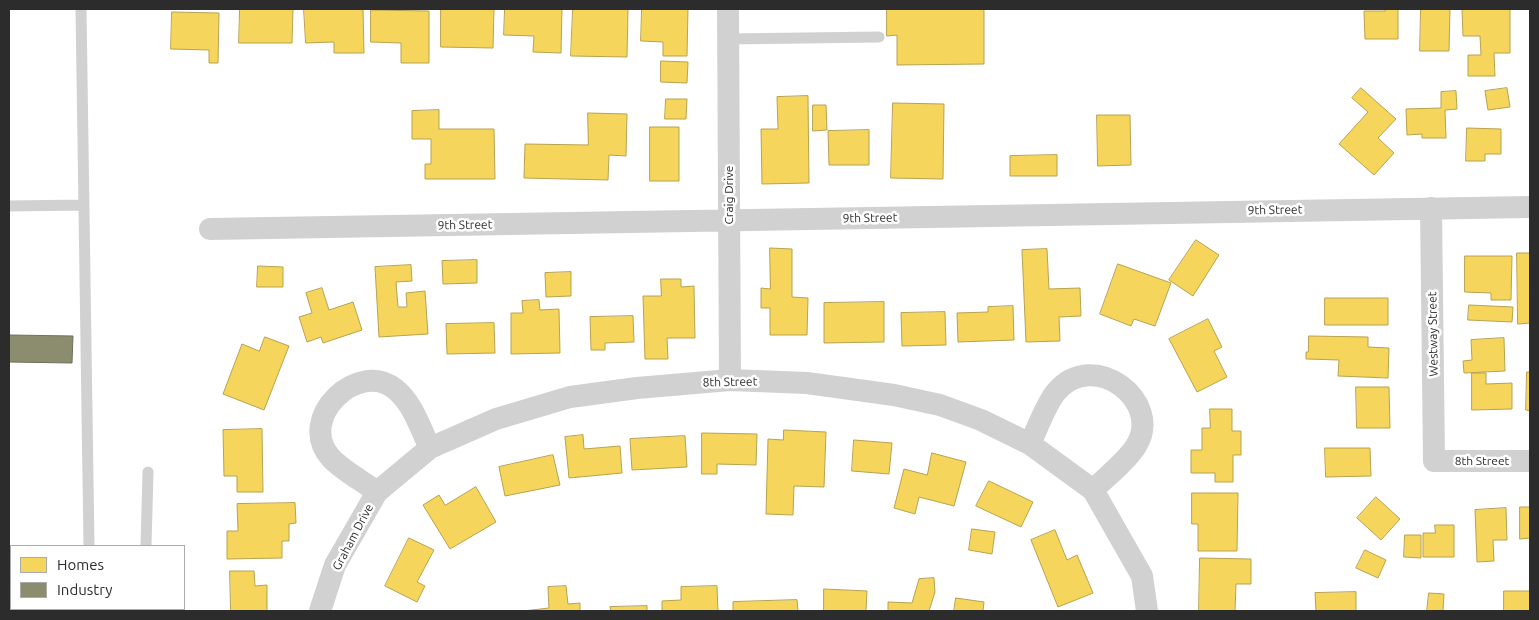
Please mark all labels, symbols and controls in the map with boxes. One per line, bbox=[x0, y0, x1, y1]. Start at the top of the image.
street label: Craig Drive bbox=[722, 166, 736, 224]
street label: 9th Street bbox=[1248, 202, 1302, 218]
street label: 9th Street bbox=[843, 210, 897, 226]
street label: 9th Street bbox=[438, 217, 492, 233]
street label: Westway Street bbox=[1425, 291, 1441, 377]
street label: 8th Street bbox=[703, 374, 757, 390]
street label: 8th Street bbox=[1455, 454, 1509, 468]
street label: Graham Drive bbox=[329, 501, 377, 573]
legend bbox=[10, 545, 185, 610]
text: Homes bbox=[57, 556, 104, 573]
text: Industry bbox=[57, 581, 112, 598]

